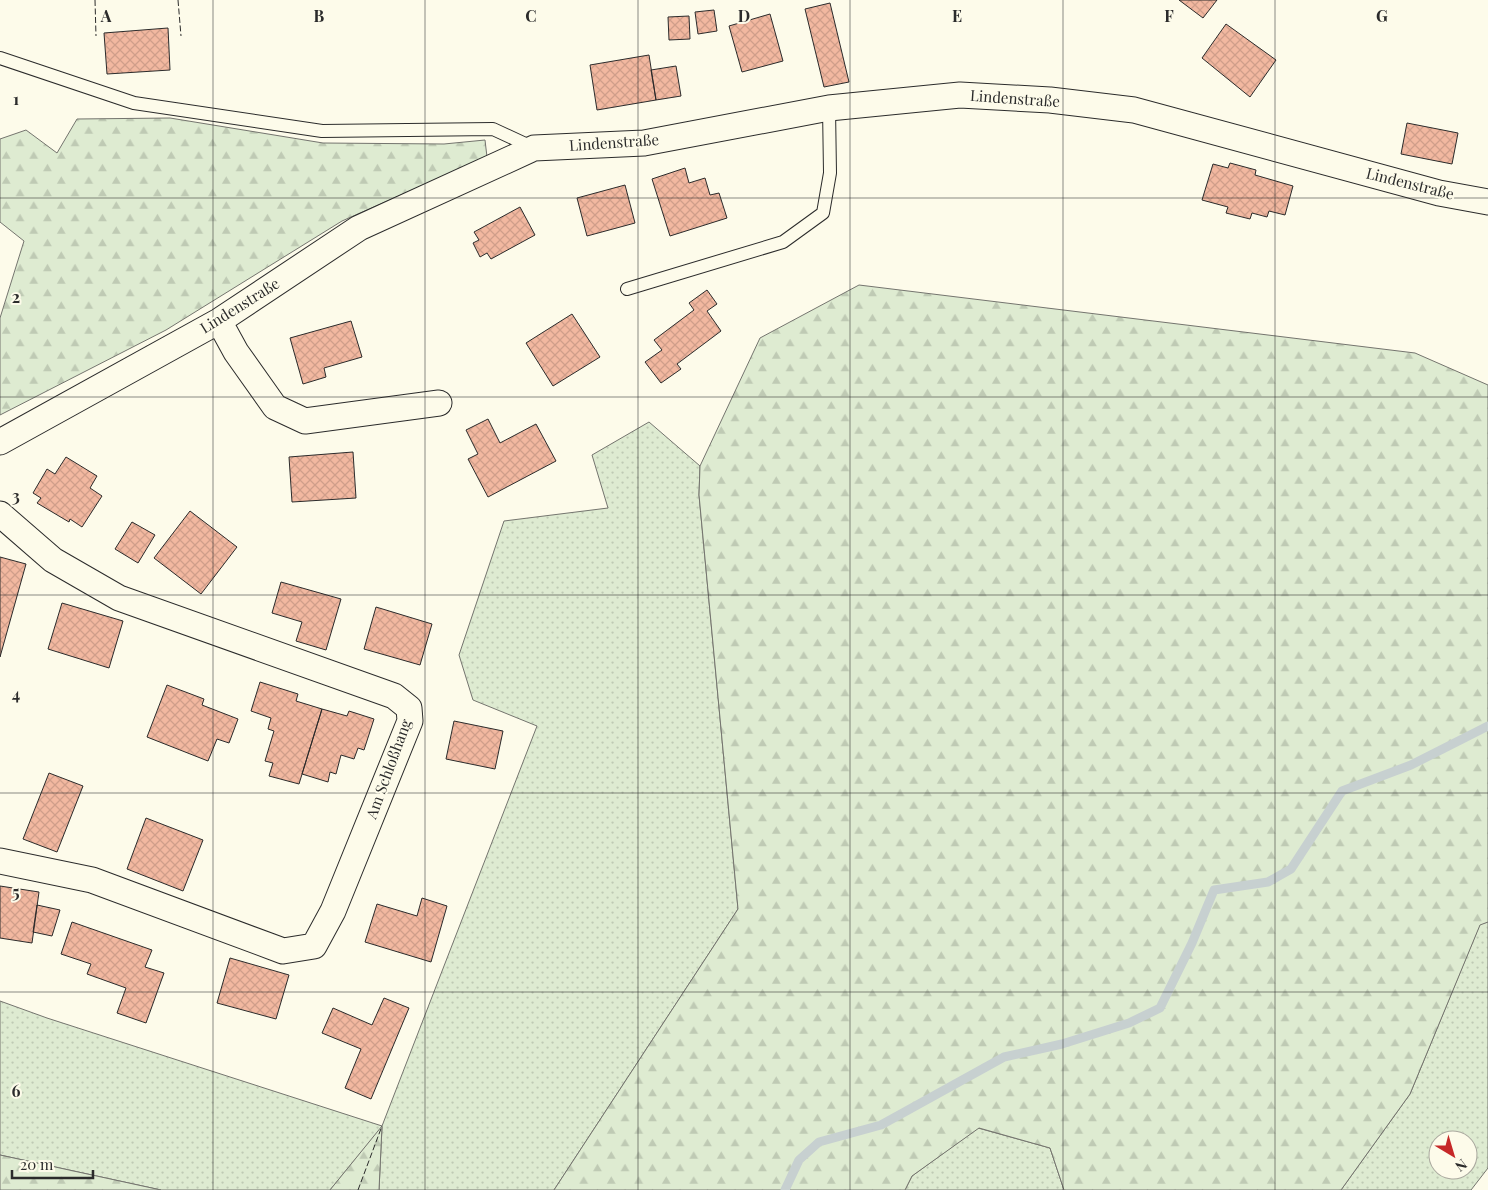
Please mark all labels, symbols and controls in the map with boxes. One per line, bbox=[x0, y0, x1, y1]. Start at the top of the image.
text: A bbox=[100, 5, 112, 26]
text: B bbox=[314, 5, 325, 26]
text: C bbox=[525, 5, 537, 26]
text: D bbox=[738, 5, 750, 26]
text: E bbox=[952, 5, 962, 26]
text: F bbox=[1164, 5, 1174, 26]
text: G bbox=[1376, 5, 1388, 26]
street label: Lindenstraße bbox=[970, 85, 1061, 111]
text: 1 bbox=[13, 88, 19, 109]
street label: Lindenstraße bbox=[568, 129, 659, 155]
street label: Lindenstraße bbox=[1364, 162, 1456, 204]
street label: Lindenstraße bbox=[196, 273, 283, 337]
text: 2 bbox=[12, 286, 20, 307]
text: 3 bbox=[12, 485, 20, 506]
text: 4 bbox=[12, 683, 20, 704]
street label: Am Schloßhang bbox=[360, 716, 415, 822]
text: 5 bbox=[12, 881, 20, 902]
text: 6 bbox=[12, 1080, 21, 1101]
north arrow bbox=[1428, 1130, 1478, 1180]
scale bar bbox=[12, 1148, 94, 1180]
text: 20 m bbox=[20, 1154, 54, 1174]
text: N bbox=[1451, 1155, 1471, 1176]

